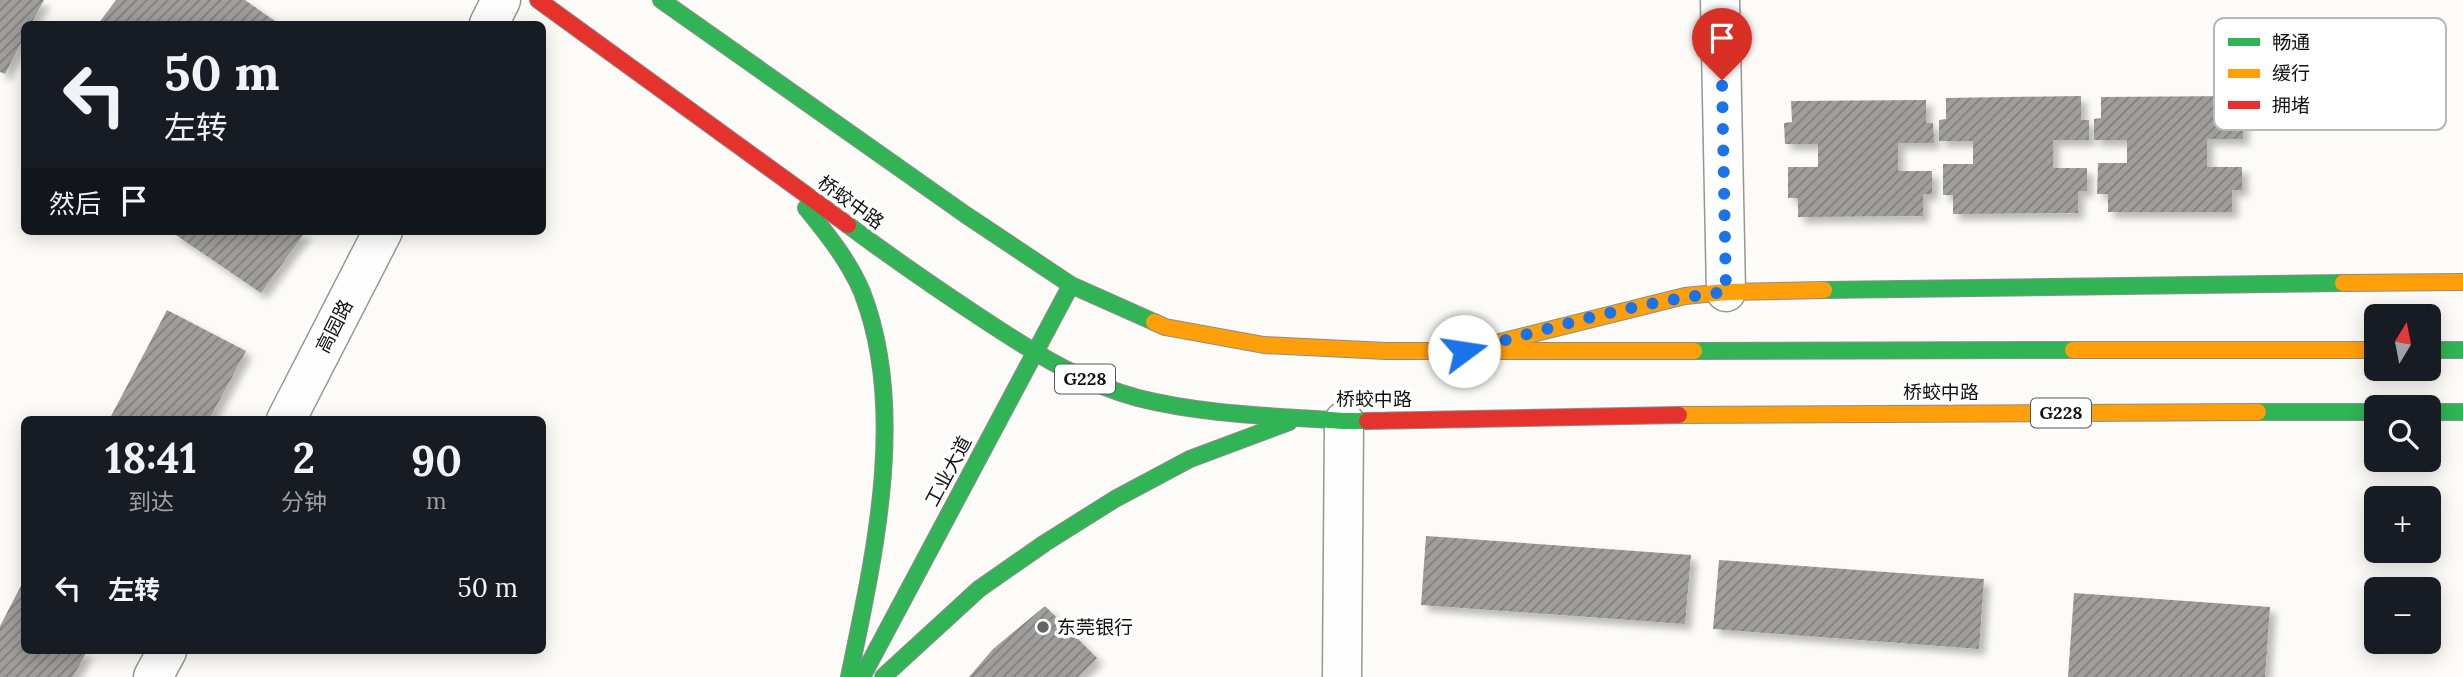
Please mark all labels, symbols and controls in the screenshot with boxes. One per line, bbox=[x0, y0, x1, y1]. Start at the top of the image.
pin bbox=[1692, 8, 1752, 80]
legend bbox=[2214, 18, 2446, 130]
icon: arrive bbox=[1703, 19, 1741, 57]
text: 畅通 bbox=[2272, 30, 2310, 54]
text: 50 m bbox=[164, 41, 280, 103]
icon: left bbox=[49, 49, 140, 140]
text: 缓行 bbox=[2272, 61, 2310, 85]
text: 拥堵 bbox=[2272, 93, 2310, 117]
text: 左转 bbox=[164, 107, 228, 148]
street label: 桥蛟中路 bbox=[813, 170, 889, 234]
icon: arrive bbox=[115, 182, 153, 220]
text: 然后 bbox=[49, 187, 101, 220]
street label: 高园路 bbox=[310, 295, 358, 357]
north arrow bbox=[2364, 304, 2441, 382]
map controls bbox=[2364, 304, 2441, 654]
position arrow bbox=[1427, 314, 1501, 388]
road number: G228 bbox=[1055, 365, 1115, 394]
street label: 桥蛟中路 bbox=[1903, 380, 1979, 404]
street label: 桥蛟中路 bbox=[1336, 387, 1412, 411]
button: search bbox=[2364, 395, 2441, 472]
road number: G228 bbox=[2031, 398, 2091, 428]
text: 18:41 bbox=[105, 431, 197, 485]
text: 2 bbox=[293, 431, 315, 485]
street label: 工业大道 bbox=[920, 432, 976, 510]
text: 90 bbox=[411, 434, 462, 488]
text: m bbox=[426, 486, 447, 515]
button: + bbox=[2364, 486, 2441, 563]
text: 到达 bbox=[128, 487, 174, 516]
text: 分钟 bbox=[281, 487, 327, 516]
icon: left bbox=[49, 569, 87, 607]
text: 50 m bbox=[458, 571, 518, 604]
text: 左转 bbox=[108, 573, 160, 606]
button: − bbox=[2364, 577, 2441, 654]
place label: 东莞银行 bbox=[1057, 615, 1133, 639]
marker: 东莞银行 bbox=[1035, 619, 1051, 635]

